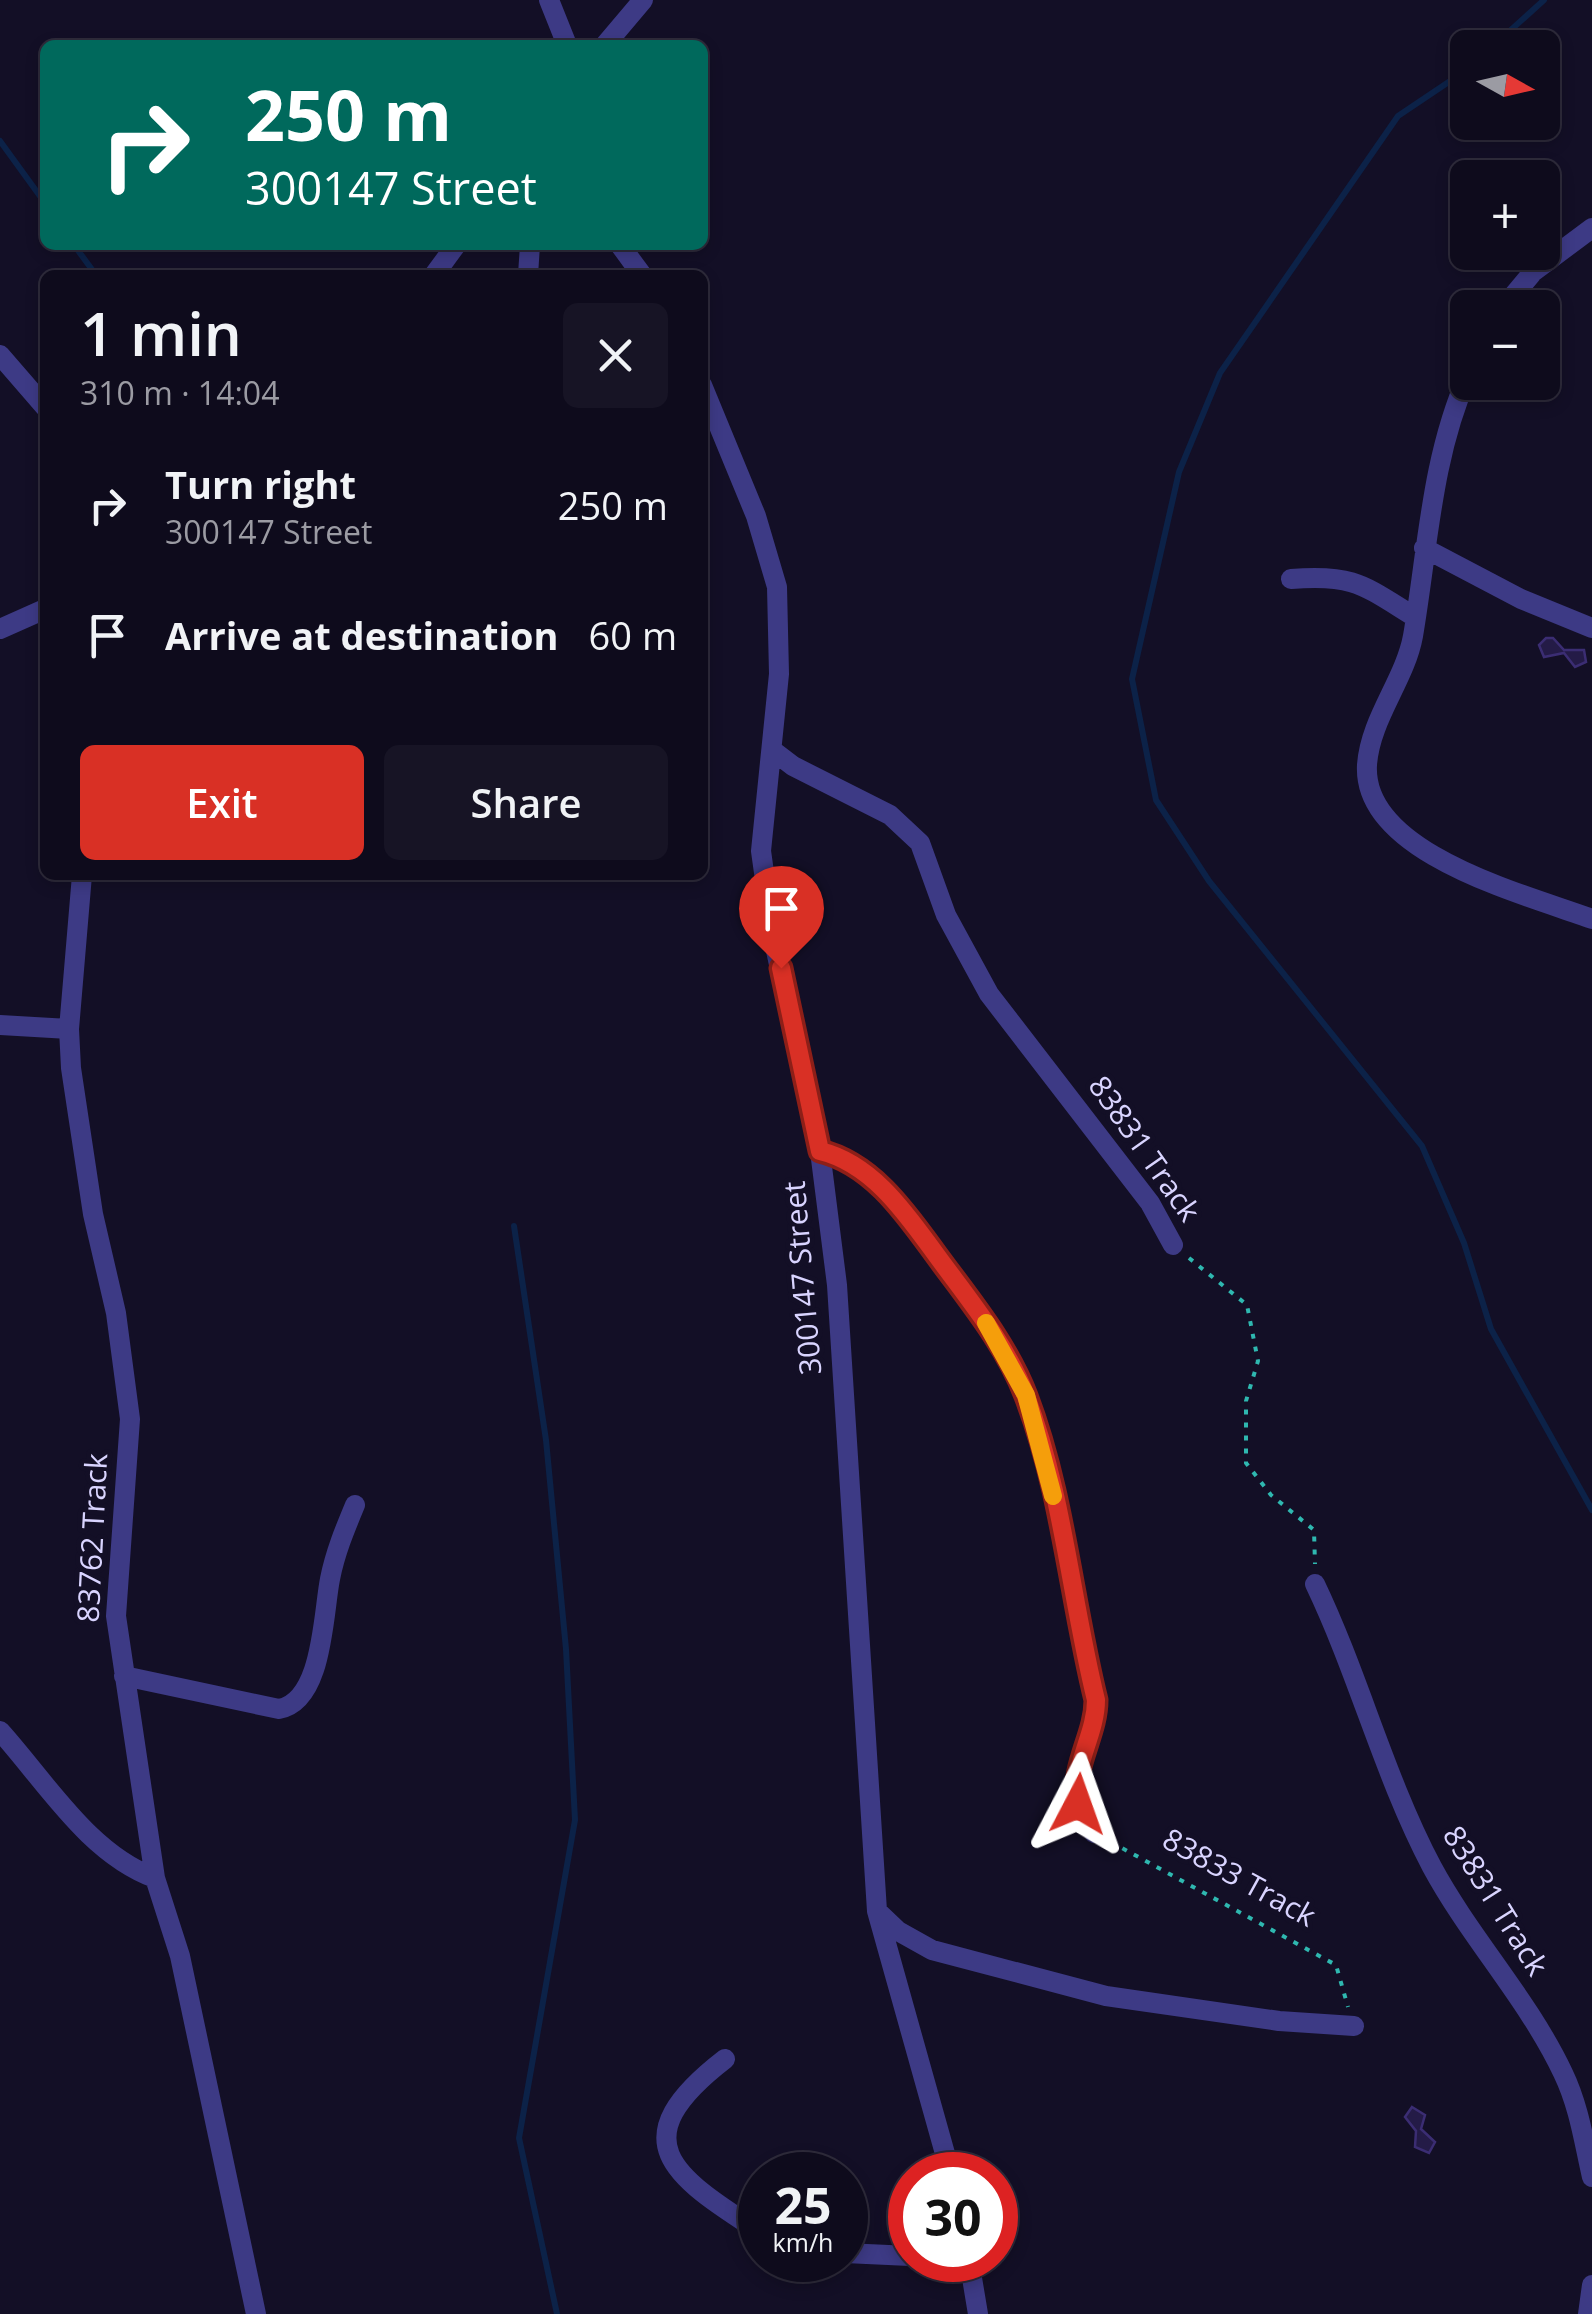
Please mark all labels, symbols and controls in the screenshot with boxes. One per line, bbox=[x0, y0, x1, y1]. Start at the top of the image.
north arrow bbox=[1450, 30, 1560, 140]
map controls bbox=[1450, 30, 1560, 400]
text: 250 m bbox=[245, 66, 452, 162]
icon: right bbox=[80, 80, 210, 210]
text: 300147 Street bbox=[245, 157, 537, 218]
button: + bbox=[1450, 160, 1560, 270]
button: − bbox=[1450, 290, 1560, 400]
text: 1 min bbox=[80, 292, 242, 374]
button: close bbox=[563, 303, 668, 408]
text: 310 m · 14:04 bbox=[80, 371, 279, 414]
text: Turn right bbox=[165, 458, 356, 510]
icon: right bbox=[80, 478, 135, 533]
text: 250 m bbox=[558, 479, 668, 531]
text: 300147 Street bbox=[165, 510, 372, 553]
icon: arrive bbox=[80, 608, 135, 663]
text: Arrive at destination bbox=[165, 609, 559, 661]
text: 60 m bbox=[589, 609, 677, 661]
button: Exit bbox=[80, 745, 364, 860]
button: Share bbox=[384, 745, 668, 860]
pin bbox=[739, 866, 824, 969]
icon: arrive bbox=[754, 881, 809, 936]
street label: 83831 Track bbox=[1080, 1067, 1211, 1229]
street label: 300147 Street bbox=[773, 1179, 830, 1377]
street label: 83762 Track bbox=[67, 1452, 116, 1623]
position arrow bbox=[1026, 1752, 1130, 1856]
street label: 83833 Track bbox=[1156, 1818, 1324, 1936]
street label: 83831 Track bbox=[1434, 1818, 1559, 1983]
speed limit sign: 30 bbox=[888, 2152, 1018, 2282]
text: 25 bbox=[774, 2171, 832, 2239]
text: km/h bbox=[773, 2225, 833, 2259]

